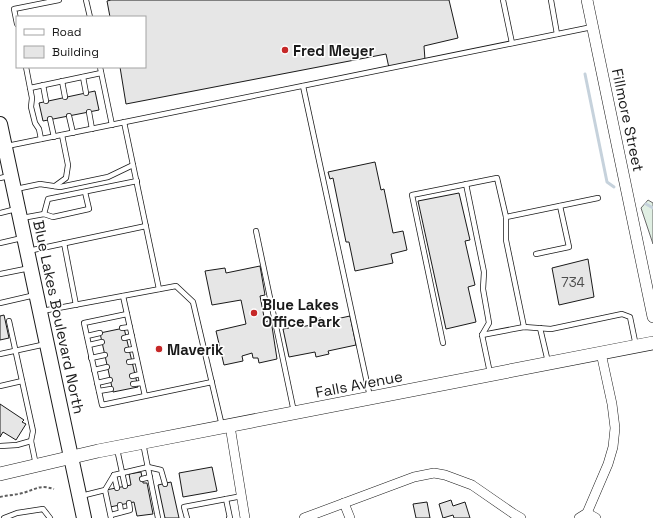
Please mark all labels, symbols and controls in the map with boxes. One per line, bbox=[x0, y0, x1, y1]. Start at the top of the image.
legend bbox=[16, 16, 146, 68]
text: Road bbox=[52, 24, 81, 40]
place label: Fred Meyer bbox=[293, 41, 374, 60]
text: Building bbox=[52, 44, 99, 60]
marker: Fred Meyer bbox=[280, 45, 290, 55]
street label: Fillmore Street bbox=[608, 67, 648, 174]
street label: Blue Lakes Boulevard North bbox=[29, 218, 89, 416]
house number: 734 bbox=[561, 274, 585, 291]
place label: Blue Lakes Office Park bbox=[262, 295, 341, 331]
marker: Blue Lakes Office Park bbox=[249, 308, 259, 318]
place label: Maverik bbox=[167, 340, 224, 359]
marker: Maverik bbox=[154, 344, 164, 354]
street label: Falls Avenue bbox=[314, 366, 404, 402]

